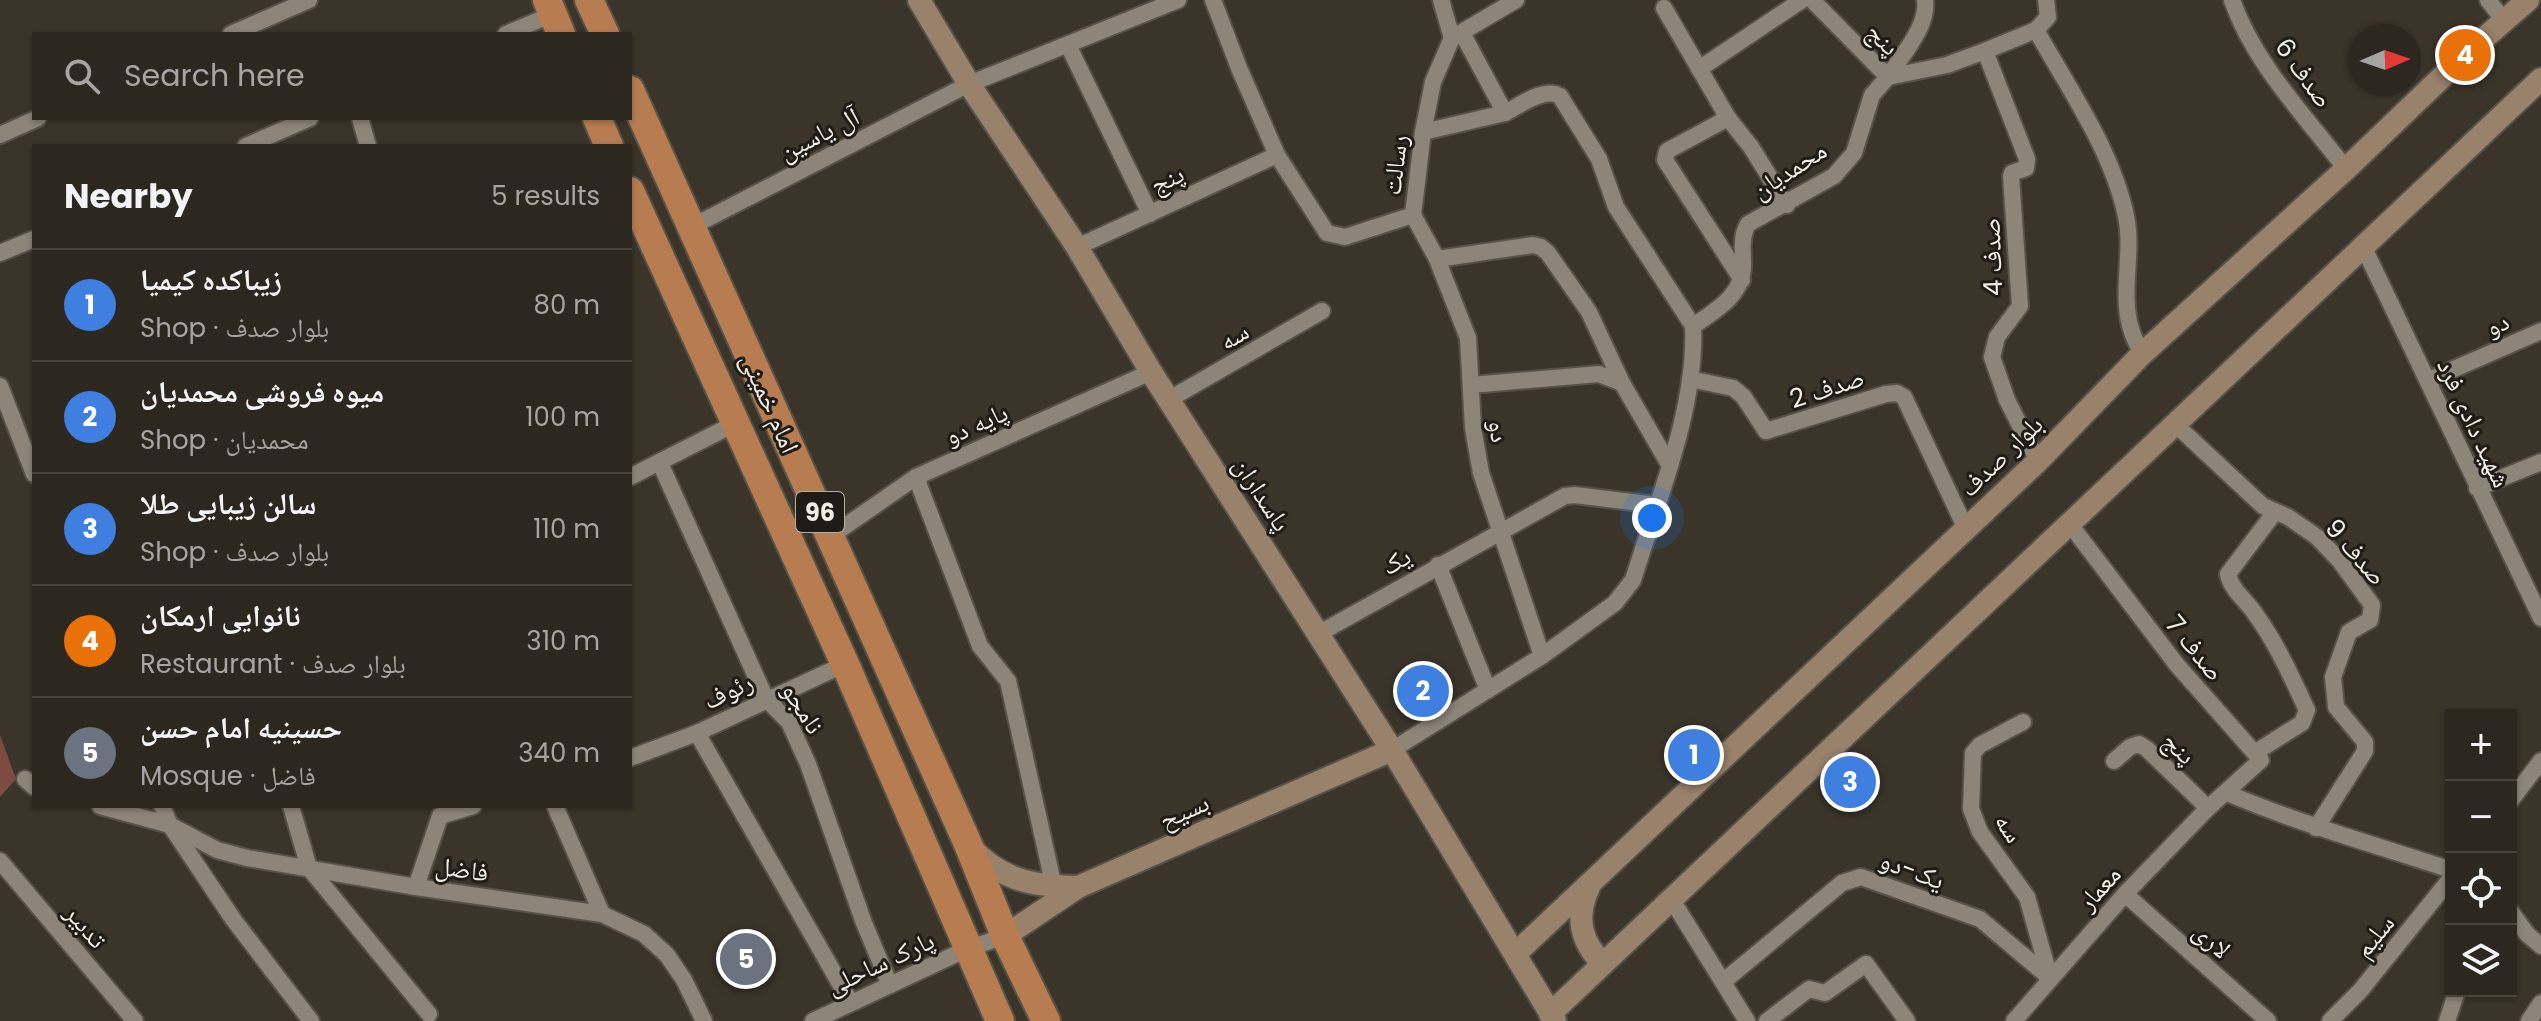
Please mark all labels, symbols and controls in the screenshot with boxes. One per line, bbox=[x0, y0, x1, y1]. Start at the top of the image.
street label: پنج bbox=[1858, 14, 1908, 64]
north arrow bbox=[2349, 24, 2421, 96]
pin: 4 bbox=[2439, 25, 2491, 85]
street label: صدف 6 bbox=[2266, 31, 2342, 115]
search box bbox=[32, 32, 632, 120]
icon: search bbox=[60, 54, 104, 98]
text: Search here bbox=[124, 54, 305, 97]
street label: آل یاسین bbox=[773, 98, 867, 170]
street label: محمدیان bbox=[1744, 132, 1834, 208]
street label: رسالت bbox=[1373, 133, 1417, 197]
street label: پنج bbox=[1144, 156, 1190, 202]
text: Nearby bbox=[64, 172, 193, 220]
text: 5 results bbox=[491, 178, 600, 214]
street label: صدف 4 bbox=[1973, 217, 2011, 297]
text: زیباکده کیمیا bbox=[140, 258, 282, 301]
text: 1 bbox=[85, 287, 95, 323]
text: 80 m bbox=[534, 287, 600, 323]
street label: دو bbox=[2479, 303, 2515, 345]
text: Shop · بلوار صدف bbox=[140, 310, 329, 346]
street label: سه bbox=[1212, 313, 1256, 359]
street label: امام خمینی bbox=[732, 347, 808, 459]
street label: شهید دادی فرد bbox=[2428, 353, 2520, 493]
street label: صدف 2 bbox=[1785, 359, 1869, 417]
text: میوه فروشی محمدیان bbox=[140, 370, 384, 413]
street label: پایه دو bbox=[939, 394, 1013, 454]
text: 2 bbox=[83, 399, 97, 435]
text: 100 m bbox=[525, 399, 600, 435]
street label: بلوار صدف bbox=[1951, 407, 2051, 505]
street label: دو bbox=[1480, 417, 1518, 445]
text: Shop · محمدیان bbox=[140, 422, 308, 458]
street label: پاسداران bbox=[1224, 450, 1300, 538]
text: سالن زیبایی طلا bbox=[140, 482, 317, 525]
road number: 96 bbox=[796, 492, 844, 532]
your location bbox=[1632, 498, 1672, 538]
text: 3 bbox=[82, 511, 98, 547]
text: 110 m bbox=[533, 511, 600, 547]
street label: صدف 9 bbox=[2317, 511, 2395, 593]
text: Shop · بلوار صدف bbox=[140, 534, 329, 570]
street label: یک bbox=[1374, 538, 1418, 584]
text: نانوایی ارمکان bbox=[140, 594, 300, 637]
street label: صدف 7 bbox=[2157, 607, 2233, 689]
text: 4 bbox=[81, 623, 99, 659]
text: 310 m bbox=[526, 623, 600, 659]
text: Restaurant · بلوار صدف bbox=[140, 646, 406, 682]
pin: 2 bbox=[1397, 661, 1449, 721]
street label: رئوف bbox=[697, 664, 759, 718]
street label: نامجو bbox=[773, 675, 833, 741]
text: حسینیه امام حسن bbox=[140, 706, 342, 749]
map controls bbox=[2445, 709, 2517, 997]
button: + bbox=[2445, 709, 2517, 781]
street label: پنج bbox=[2154, 723, 2204, 773]
pin: 1 bbox=[1668, 725, 1720, 785]
text: 5 bbox=[82, 735, 98, 771]
text: 340 m bbox=[518, 735, 600, 771]
pin: 3 bbox=[1824, 752, 1876, 812]
text: Mosque · فاضل bbox=[140, 758, 316, 794]
button: − bbox=[2445, 781, 2517, 853]
street label: بسیح bbox=[1153, 784, 1215, 838]
street label: سه bbox=[1986, 806, 2032, 850]
street label: یک-دو bbox=[1875, 842, 1949, 898]
street label: فاضل bbox=[433, 847, 491, 891]
button: locate bbox=[2445, 853, 2517, 925]
street label: معمار bbox=[2068, 857, 2129, 919]
street label: تدبیر bbox=[56, 895, 116, 956]
street label: سلیم bbox=[2345, 907, 2403, 965]
street label: لاری bbox=[2185, 913, 2239, 967]
street label: پارک ساحلی bbox=[820, 922, 940, 1004]
button: layers bbox=[2445, 925, 2517, 997]
pin: 5 bbox=[720, 929, 772, 989]

